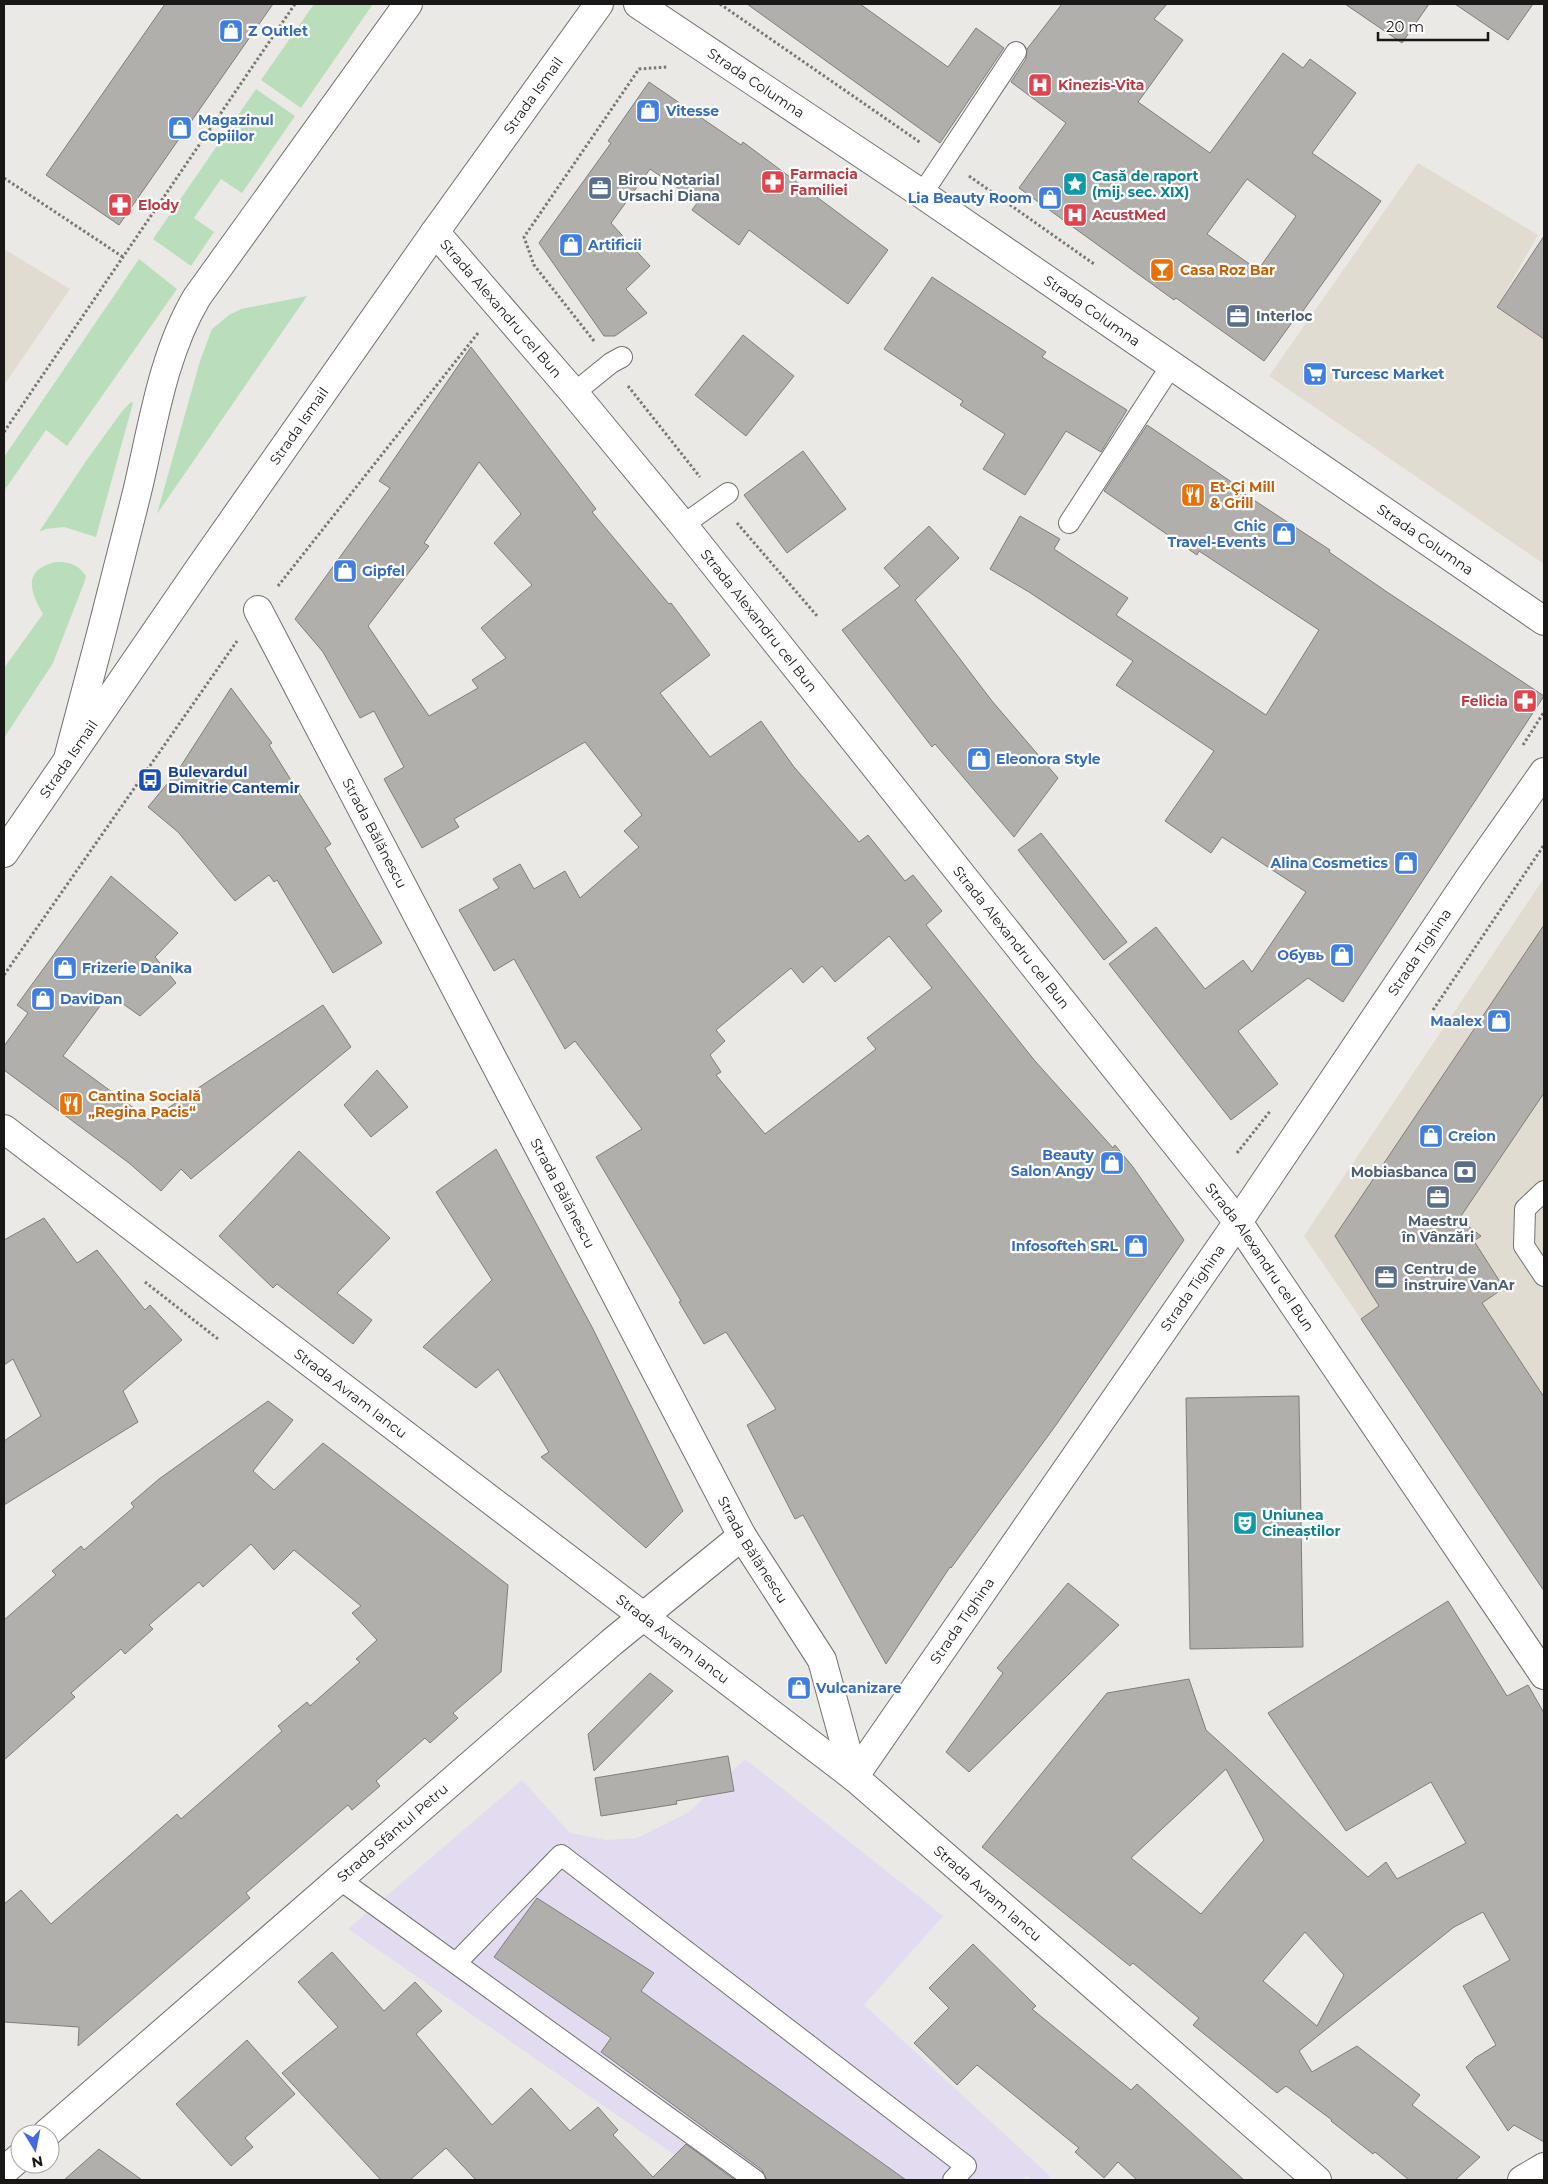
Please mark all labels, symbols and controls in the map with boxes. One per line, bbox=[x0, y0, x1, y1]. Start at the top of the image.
scale bar bbox=[1378, 10, 1488, 42]
text: 20 m bbox=[1386, 17, 1424, 36]
shop icon: Z Outlet bbox=[218, 18, 244, 44]
place label: Z Outlet bbox=[248, 22, 308, 40]
street label: Strada Columna bbox=[704, 44, 808, 122]
street label: Strada Ismail bbox=[499, 53, 567, 138]
hospital icon: Kinezis-Vita bbox=[1027, 72, 1053, 98]
place label: Kinezis-Vita bbox=[1058, 76, 1144, 94]
shop icon: Vitesse bbox=[635, 98, 661, 124]
place label: Vitesse bbox=[665, 102, 719, 120]
place label: Magazinul Copiilor bbox=[198, 111, 274, 145]
shop icon: Magazinul Copiilor bbox=[167, 115, 193, 141]
place label: Farmacia Familiei bbox=[790, 165, 858, 199]
place label: Casă de raport (mij. sec. XIX) bbox=[1092, 167, 1199, 201]
pharmacy icon: Farmacia Familiei bbox=[760, 169, 786, 195]
place label: Birou Notarial Ursachi Diana bbox=[618, 171, 720, 205]
place icon: Casă de raport (mij. sec. XIX) bbox=[1062, 171, 1088, 197]
office icon: Birou Notarial Ursachi Diana bbox=[587, 175, 613, 201]
shop icon: Lia Beauty Room bbox=[1037, 185, 1063, 211]
place label: Lia Beauty Room bbox=[908, 189, 1032, 207]
pharmacy icon: Elody bbox=[107, 192, 133, 218]
place label: Elody bbox=[138, 196, 179, 214]
hospital icon: AcustMed bbox=[1062, 202, 1088, 228]
place label: AcustMed bbox=[1091, 206, 1166, 224]
shop icon: Artificii bbox=[558, 232, 584, 258]
street label: Strada Alexandru cel Bun bbox=[436, 235, 566, 382]
place label: Artificii bbox=[587, 236, 642, 254]
bar icon: Casa Roz Bar bbox=[1149, 257, 1175, 283]
place label: Casa Roz Bar bbox=[1180, 261, 1275, 279]
street label: Strada Columna bbox=[1040, 271, 1144, 350]
office icon: Interloc bbox=[1225, 303, 1251, 329]
place label: Interloc bbox=[1256, 307, 1313, 325]
supermarket icon: Turcesc Market bbox=[1302, 361, 1328, 387]
place label: Turcesc Market bbox=[1332, 365, 1444, 383]
street label: Strada Ismail bbox=[266, 384, 332, 468]
place label: Et-Çi Mill & Grill bbox=[1210, 478, 1275, 512]
restaurant icon: Et-Çi Mill & Grill bbox=[1180, 482, 1206, 508]
street label: Strada Columna bbox=[1373, 500, 1477, 579]
place label: Chic Travel-Events bbox=[1167, 517, 1267, 551]
shop icon: Chic Travel-Events bbox=[1271, 521, 1297, 547]
street label: Strada Alexandru cel Bun bbox=[697, 545, 821, 696]
shop icon: Gipfel bbox=[332, 558, 358, 584]
place label: Gipfel bbox=[362, 562, 405, 580]
pharmacy icon: Felicia bbox=[1512, 688, 1538, 714]
place label: Felicia bbox=[1461, 692, 1508, 710]
street label: Strada Ismail bbox=[35, 716, 102, 802]
shop icon: Eleonora Style bbox=[966, 746, 992, 772]
place label: Eleonora Style bbox=[996, 750, 1101, 768]
place label: Bulevardul Dimitrie Cantemir bbox=[168, 763, 300, 797]
bus stop icon: Bulevardul Dimitrie Cantemir bbox=[137, 767, 163, 793]
street label: Strada Bălănescu bbox=[338, 775, 411, 892]
shop icon: Alina Cosmetics bbox=[1393, 850, 1419, 876]
place label: Alina Cosmetics bbox=[1270, 854, 1389, 872]
street label: Strada Alexandru cel Bun bbox=[949, 862, 1074, 1012]
street label: Strada Tighina bbox=[1384, 905, 1455, 999]
shop icon: Обувь bbox=[1329, 942, 1355, 968]
place label: Обувь bbox=[1277, 946, 1325, 964]
shop icon: Frizerie Danika bbox=[52, 955, 78, 981]
place label: Frizerie Danika bbox=[82, 959, 192, 977]
shop icon: DaviDan bbox=[30, 986, 56, 1012]
place label: DaviDan bbox=[60, 990, 123, 1008]
shop icon: Maalex bbox=[1486, 1008, 1512, 1034]
place label: Maalex bbox=[1430, 1012, 1483, 1030]
place label: Cantina Socială „Regina Pacis“ bbox=[88, 1087, 201, 1121]
restaurant icon: Cantina Socială „Regina Pacis“ bbox=[58, 1091, 84, 1117]
shop icon: Creion bbox=[1418, 1123, 1444, 1149]
place label: Creion bbox=[1448, 1127, 1496, 1145]
street label: Strada Bălănescu bbox=[527, 1135, 599, 1251]
place label: Beauty Salon Angy bbox=[1011, 1146, 1095, 1180]
shop icon: Beauty Salon Angy bbox=[1099, 1150, 1125, 1176]
bank icon: Mobiasbanca bbox=[1452, 1159, 1478, 1185]
place label: Mobiasbanca bbox=[1351, 1163, 1448, 1181]
street label: Strada Alexandru cel Bun bbox=[1201, 1179, 1318, 1335]
office icon: Maestru în Vânzări bbox=[1425, 1184, 1451, 1210]
place label: Maestru în Vânzări bbox=[1401, 1212, 1474, 1246]
shop icon: Infosofteh SRL bbox=[1123, 1233, 1149, 1259]
place label: Infosofteh SRL bbox=[1011, 1237, 1119, 1255]
street label: Strada Tighina bbox=[1156, 1241, 1229, 1335]
place label: Centru de instruire VanAr bbox=[1404, 1260, 1515, 1294]
office icon: Centru de instruire VanAr bbox=[1373, 1264, 1399, 1290]
street label: Strada Avram Iancu bbox=[291, 1345, 411, 1442]
street label: Strada Bălănescu bbox=[714, 1493, 792, 1607]
place label: Uniunea Cineaștilor bbox=[1262, 1506, 1341, 1541]
theatre icon: Uniunea Cineaștilor bbox=[1232, 1510, 1258, 1536]
street label: Strada Tighina bbox=[926, 1574, 998, 1668]
street label: Strada Avram Iancu bbox=[613, 1590, 733, 1688]
shop icon: Vulcanizare bbox=[786, 1675, 812, 1701]
place label: Vulcanizare bbox=[815, 1679, 902, 1697]
street label: Strada Sfântul Petru bbox=[333, 1780, 452, 1886]
street label: Strada Avram Iancu bbox=[930, 1841, 1045, 1945]
north arrow bbox=[10, 2124, 60, 2174]
text: N bbox=[30, 2152, 44, 2172]

